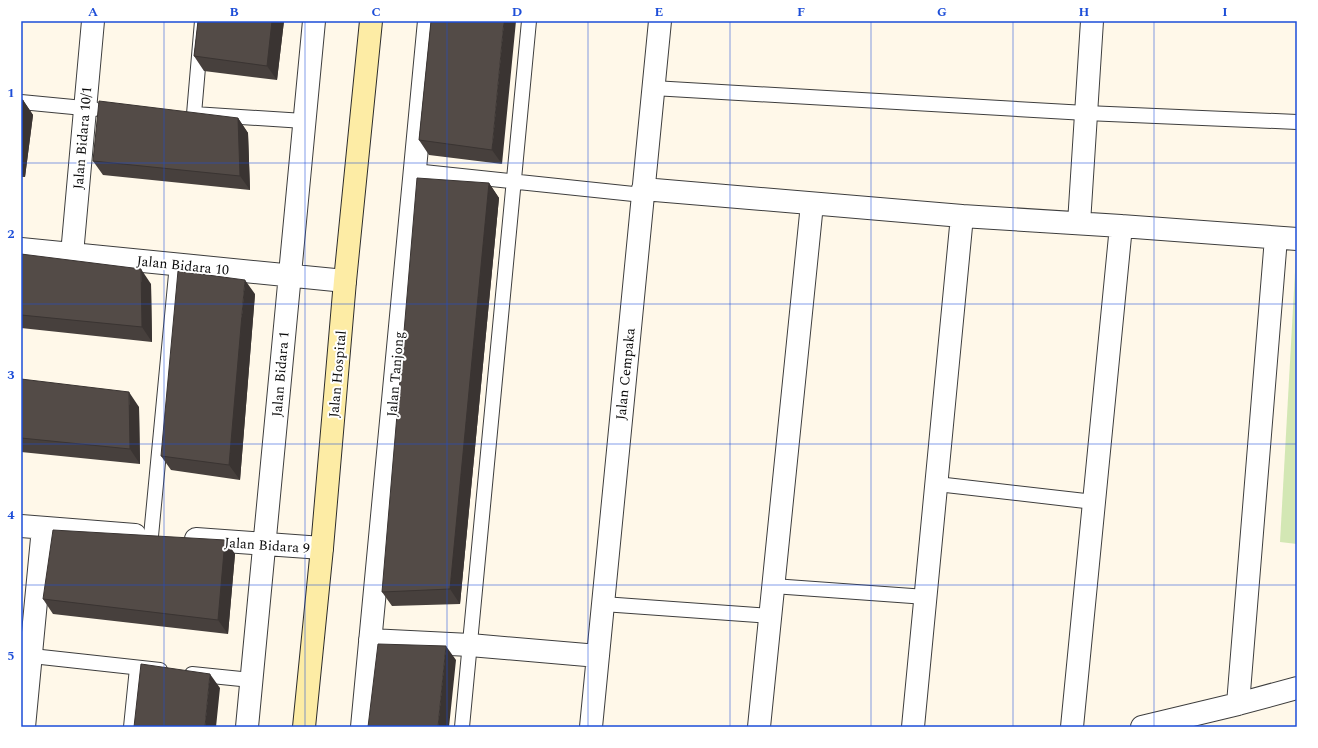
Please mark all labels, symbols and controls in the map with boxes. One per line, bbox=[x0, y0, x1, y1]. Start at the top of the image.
text: A bbox=[88, 2, 98, 22]
text: B bbox=[229, 2, 239, 22]
text: C bbox=[371, 2, 381, 22]
text: D bbox=[512, 2, 522, 22]
text: E bbox=[655, 2, 664, 22]
text: F bbox=[797, 2, 805, 22]
text: G bbox=[937, 2, 947, 22]
text: H bbox=[1079, 2, 1090, 22]
text: I bbox=[1222, 2, 1228, 22]
text: 1 bbox=[7, 83, 15, 103]
street label: Jalan Bidara 10/1 bbox=[68, 86, 97, 190]
text: 2 bbox=[7, 224, 15, 244]
street label: Jalan Bidara 10 bbox=[136, 250, 230, 281]
street label: Jalan Cempaka bbox=[610, 327, 641, 421]
street label: Jalan Bidara 1 bbox=[266, 330, 295, 418]
street label: Jalan Hospital bbox=[323, 330, 352, 419]
street label: Jalan Tanjong bbox=[381, 330, 410, 418]
text: 3 bbox=[7, 365, 15, 385]
text: 4 bbox=[7, 505, 15, 525]
street label: Jalan Bidara 9 bbox=[223, 532, 310, 559]
text: 5 bbox=[7, 646, 15, 666]

